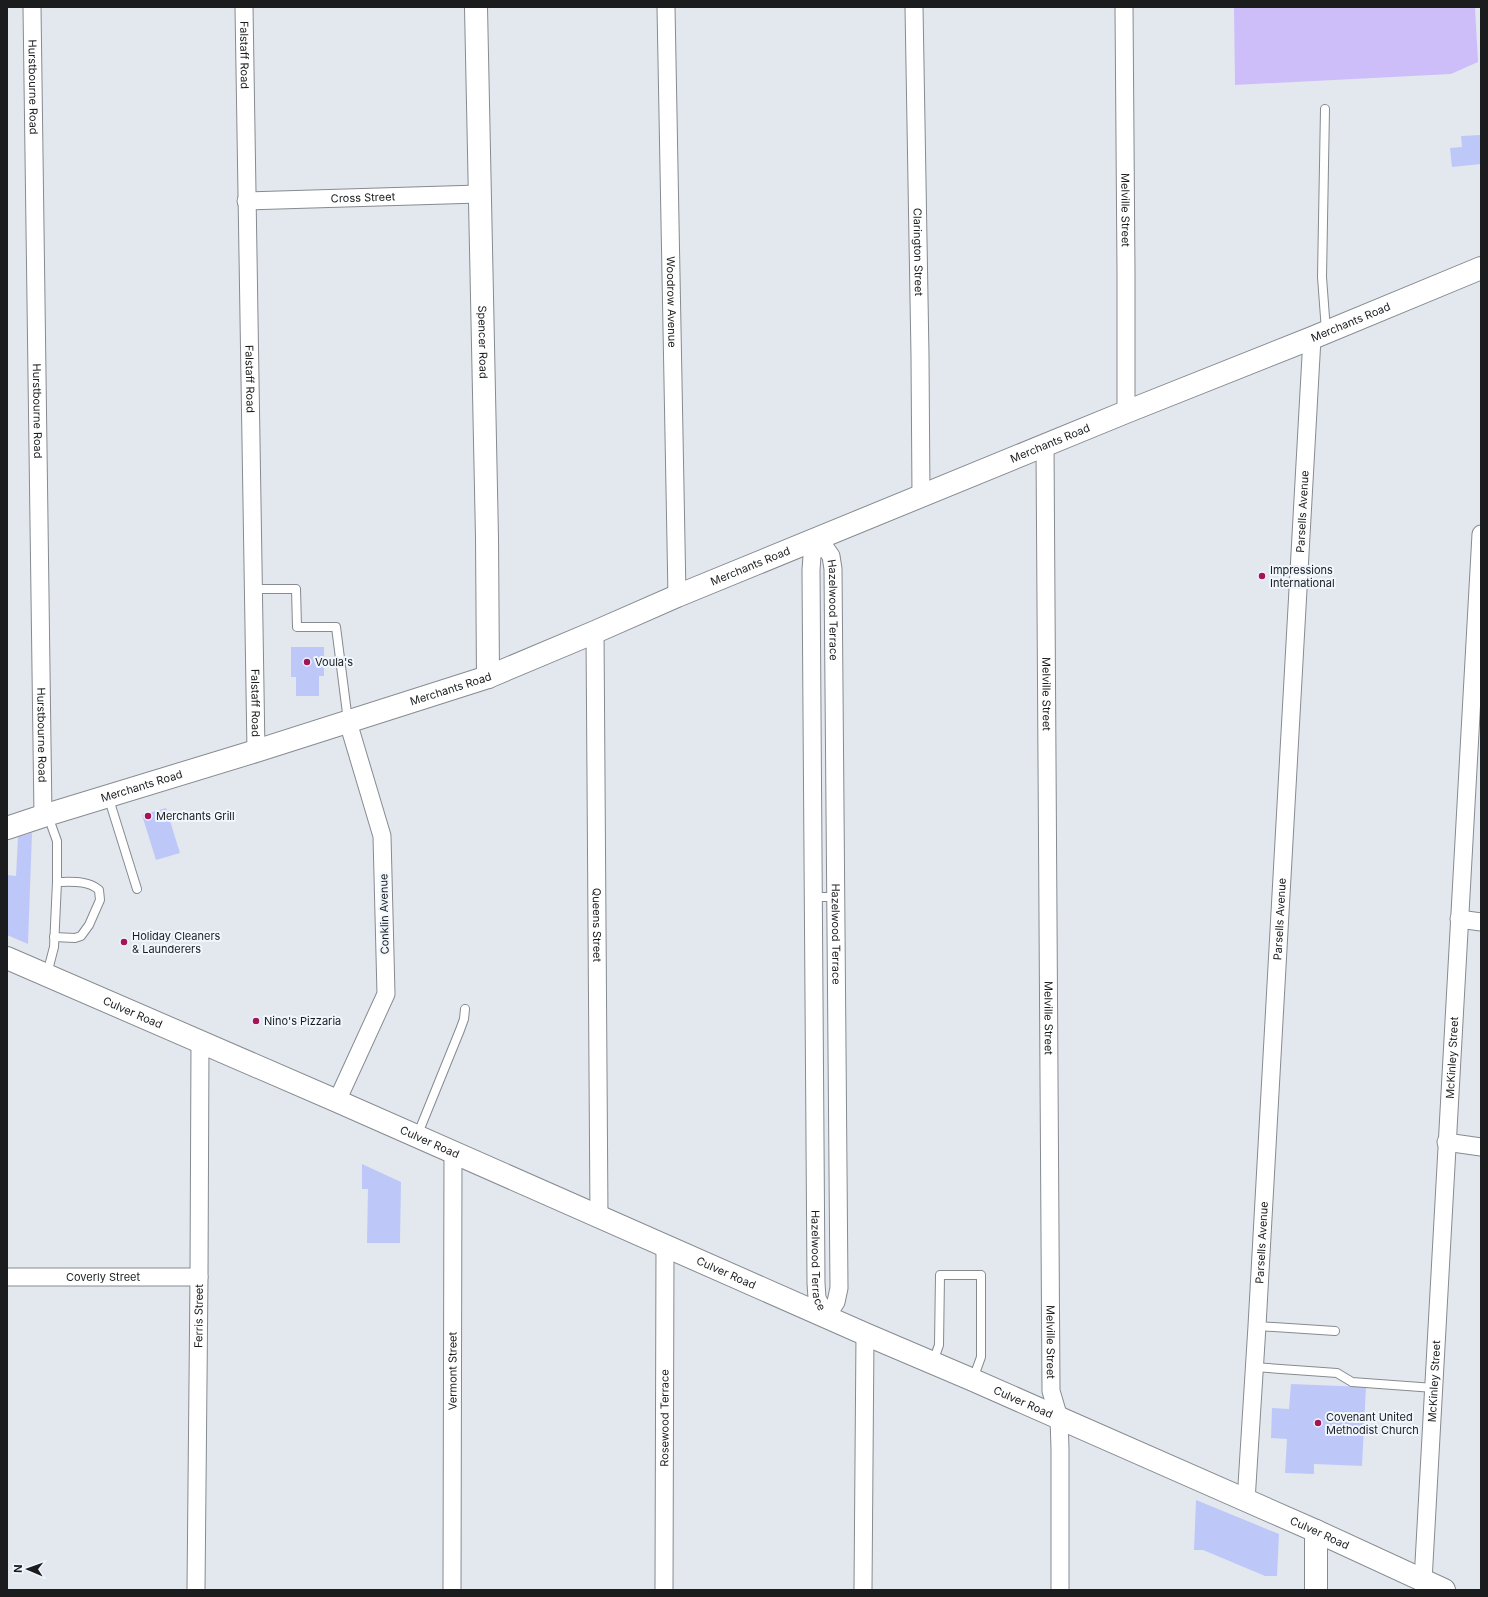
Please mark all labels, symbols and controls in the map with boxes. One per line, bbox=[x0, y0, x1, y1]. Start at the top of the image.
street label: Falstaff Road bbox=[237, 21, 252, 89]
street label: Hurstbourne Road bbox=[25, 39, 41, 135]
street label: Melville Street bbox=[1118, 173, 1133, 247]
street label: Cross Street bbox=[331, 190, 396, 205]
street label: Clarington Street bbox=[910, 208, 926, 296]
street label: Woodrow Avenue bbox=[664, 256, 679, 348]
street label: Merchants Road bbox=[1309, 299, 1392, 345]
street label: Spencer Road bbox=[475, 305, 491, 379]
street label: Falstaff Road bbox=[242, 345, 258, 413]
street label: Hurstbourne Road bbox=[30, 363, 45, 459]
street label: Merchants Road bbox=[1008, 421, 1092, 466]
street label: Parsells Avenue bbox=[1293, 470, 1312, 553]
street label: Merchants Road bbox=[708, 543, 792, 589]
street label: Hazelwood Terrace bbox=[825, 558, 841, 661]
place label: Impressions International bbox=[1270, 563, 1335, 590]
marker: Impressions International bbox=[1257, 571, 1267, 581]
place label: Voula's bbox=[315, 655, 353, 669]
marker: Voula's bbox=[302, 657, 312, 667]
street label: Melville Street bbox=[1039, 657, 1054, 731]
street label: Falstaff Road bbox=[248, 669, 263, 737]
street label: Merchants Road bbox=[408, 669, 493, 708]
street label: Hurstbourne Road bbox=[34, 687, 50, 783]
street label: Merchants Road bbox=[99, 767, 184, 805]
place label: Merchants Grill bbox=[156, 809, 235, 823]
marker: Merchants Grill bbox=[143, 811, 153, 821]
street label: Conklin Avenue bbox=[376, 874, 392, 954]
street label: Parsells Avenue bbox=[1270, 877, 1289, 961]
street label: Hazelwood Terrace bbox=[829, 883, 843, 985]
street label: Queens Street bbox=[590, 888, 604, 963]
place label: Holiday Cleaners & Launderers bbox=[132, 929, 221, 956]
marker: Holiday Cleaners & Launderers bbox=[119, 937, 129, 947]
street label: Melville Street bbox=[1041, 981, 1056, 1055]
street label: Culver Road bbox=[101, 993, 165, 1032]
place label: Nino's Pizzaria bbox=[264, 1014, 341, 1028]
marker: Nino's Pizzaria bbox=[251, 1016, 261, 1026]
street label: McKinley Street bbox=[1443, 1016, 1461, 1099]
street label: Culver Road bbox=[398, 1123, 462, 1161]
street label: Parsells Avenue bbox=[1252, 1201, 1271, 1284]
street label: Hazelwood Terrace bbox=[808, 1210, 829, 1313]
street label: Culver Road bbox=[694, 1254, 758, 1292]
street label: Coverly Street bbox=[66, 1270, 141, 1284]
street label: Ferris Street bbox=[191, 1284, 206, 1348]
street label: Melville Street bbox=[1043, 1305, 1058, 1379]
street label: Vermont Street bbox=[445, 1331, 460, 1410]
street label: McKinley Street bbox=[1425, 1339, 1443, 1423]
street label: Rosewood Terrace bbox=[657, 1369, 672, 1467]
street label: Culver Road bbox=[991, 1383, 1055, 1421]
place label: Covenant United Methodist Church bbox=[1326, 1410, 1419, 1437]
marker: Covenant United Methodist Church bbox=[1313, 1418, 1323, 1428]
street label: Culver Road bbox=[1288, 1513, 1351, 1552]
north arrow bbox=[8, 1549, 48, 1589]
text: N bbox=[11, 1564, 25, 1573]

